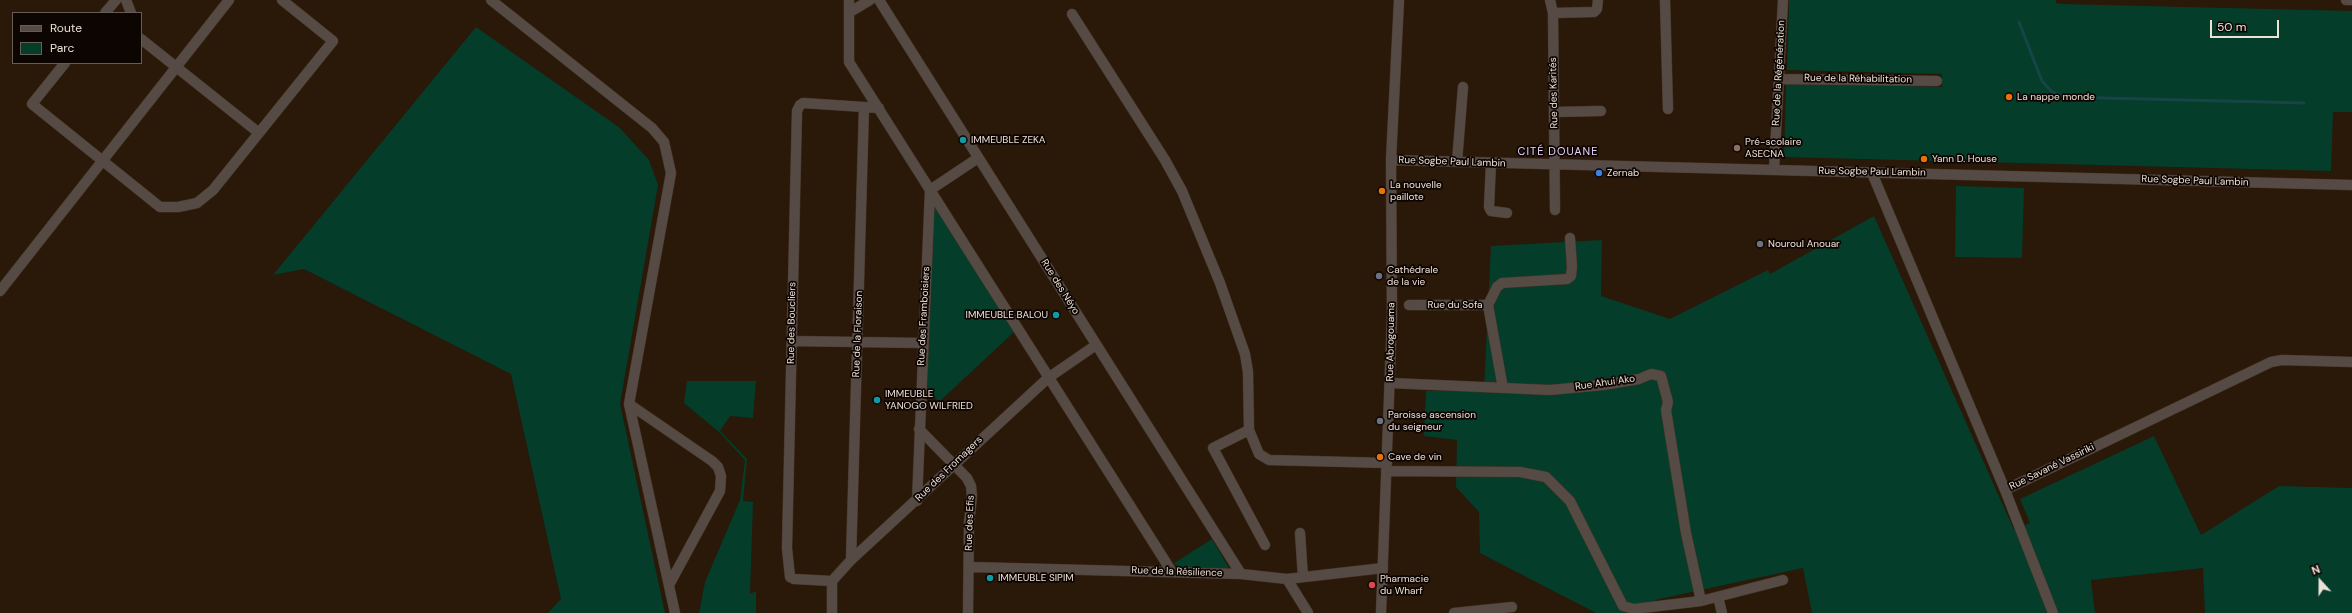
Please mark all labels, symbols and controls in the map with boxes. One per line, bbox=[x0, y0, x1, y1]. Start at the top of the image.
legend bbox=[12, 12, 142, 64]
scale bar bbox=[2212, 12, 2281, 38]
text: 50 m bbox=[2217, 19, 2246, 35]
text: Route bbox=[50, 20, 82, 36]
street label: Rue de la Régénération bbox=[1770, 20, 1788, 126]
text: Parc bbox=[50, 40, 74, 56]
street label: Rue des Karités bbox=[1547, 57, 1561, 129]
street label: Rue de la Réhabilitation bbox=[1804, 72, 1912, 86]
place label: La nappe monde bbox=[2017, 91, 2095, 103]
marker: La nappe monde bbox=[2004, 92, 2014, 102]
place label: IMMEUBLE ZEKA bbox=[971, 134, 1046, 146]
marker: IMMEUBLE ZEKA bbox=[958, 135, 968, 145]
place label: Pré-scolaire ASECNA bbox=[1745, 136, 1801, 160]
marker: Pré-scolaire ASECNA bbox=[1732, 143, 1742, 153]
district label: CITÉ DOUANE bbox=[1518, 145, 1598, 159]
place label: Yann D. House bbox=[1932, 153, 1997, 165]
street label: Rue Sogbe Paul Lambin bbox=[1398, 154, 1506, 170]
marker: Yann D. House bbox=[1919, 154, 1929, 164]
street label: Rue Sogbe Paul Lambin bbox=[1818, 165, 1926, 179]
place label: Zernab bbox=[1607, 167, 1639, 179]
marker: Zernab bbox=[1594, 168, 1604, 178]
street label: Rue Sogbe Paul Lambin bbox=[2141, 173, 2249, 189]
place label: La nouvelle paillote bbox=[1390, 179, 1442, 202]
marker: La nouvelle paillote bbox=[1377, 186, 1387, 196]
place label: Nouroul Anouar bbox=[1768, 238, 1840, 250]
marker: Nouroul Anouar bbox=[1755, 239, 1765, 249]
street label: Rue des Néyo bbox=[1038, 257, 1082, 317]
place label: Cathédrale de la vie bbox=[1387, 264, 1438, 288]
street label: Rue des Framboisiers bbox=[915, 266, 933, 366]
marker: Cathédrale de la vie bbox=[1374, 271, 1384, 281]
street label: Rue des Boucliers bbox=[785, 282, 799, 364]
street label: Rue de la Floraison bbox=[850, 290, 866, 378]
street label: Rue du Sofa bbox=[1427, 299, 1483, 311]
street label: Rue Abrogouama bbox=[1384, 302, 1398, 382]
place label: IMMEUBLE BALOU bbox=[966, 309, 1048, 321]
marker: IMMEUBLE BALOU bbox=[1051, 310, 1061, 320]
street label: Rue Ahui Ako bbox=[1574, 373, 1636, 393]
place label: IMMEUBLE YANOGO WILFRIED bbox=[885, 388, 973, 412]
marker: IMMEUBLE YANOGO WILFRIED bbox=[872, 395, 882, 405]
place label: Paroisse ascension du seigneur bbox=[1388, 409, 1476, 432]
marker: Paroisse ascension du seigneur bbox=[1375, 416, 1385, 426]
street label: Rue des Fromagers bbox=[913, 434, 985, 504]
street label: Rue Savané Vassiriki bbox=[2008, 441, 2096, 493]
place label: Cave de vin bbox=[1388, 451, 1442, 463]
marker: Cave de vin bbox=[1375, 452, 1385, 462]
street label: Rue des Efis bbox=[963, 495, 977, 551]
north arrow bbox=[2300, 561, 2340, 601]
text: N bbox=[2309, 562, 2322, 578]
street label: Rue de la Résilience bbox=[1131, 564, 1223, 580]
place label: IMMEUBLE SIPIM bbox=[998, 572, 1074, 584]
marker: IMMEUBLE SIPIM bbox=[985, 573, 995, 583]
place label: Pharmacie du Wharf bbox=[1380, 573, 1429, 596]
marker: Pharmacie du Wharf bbox=[1367, 580, 1377, 590]

